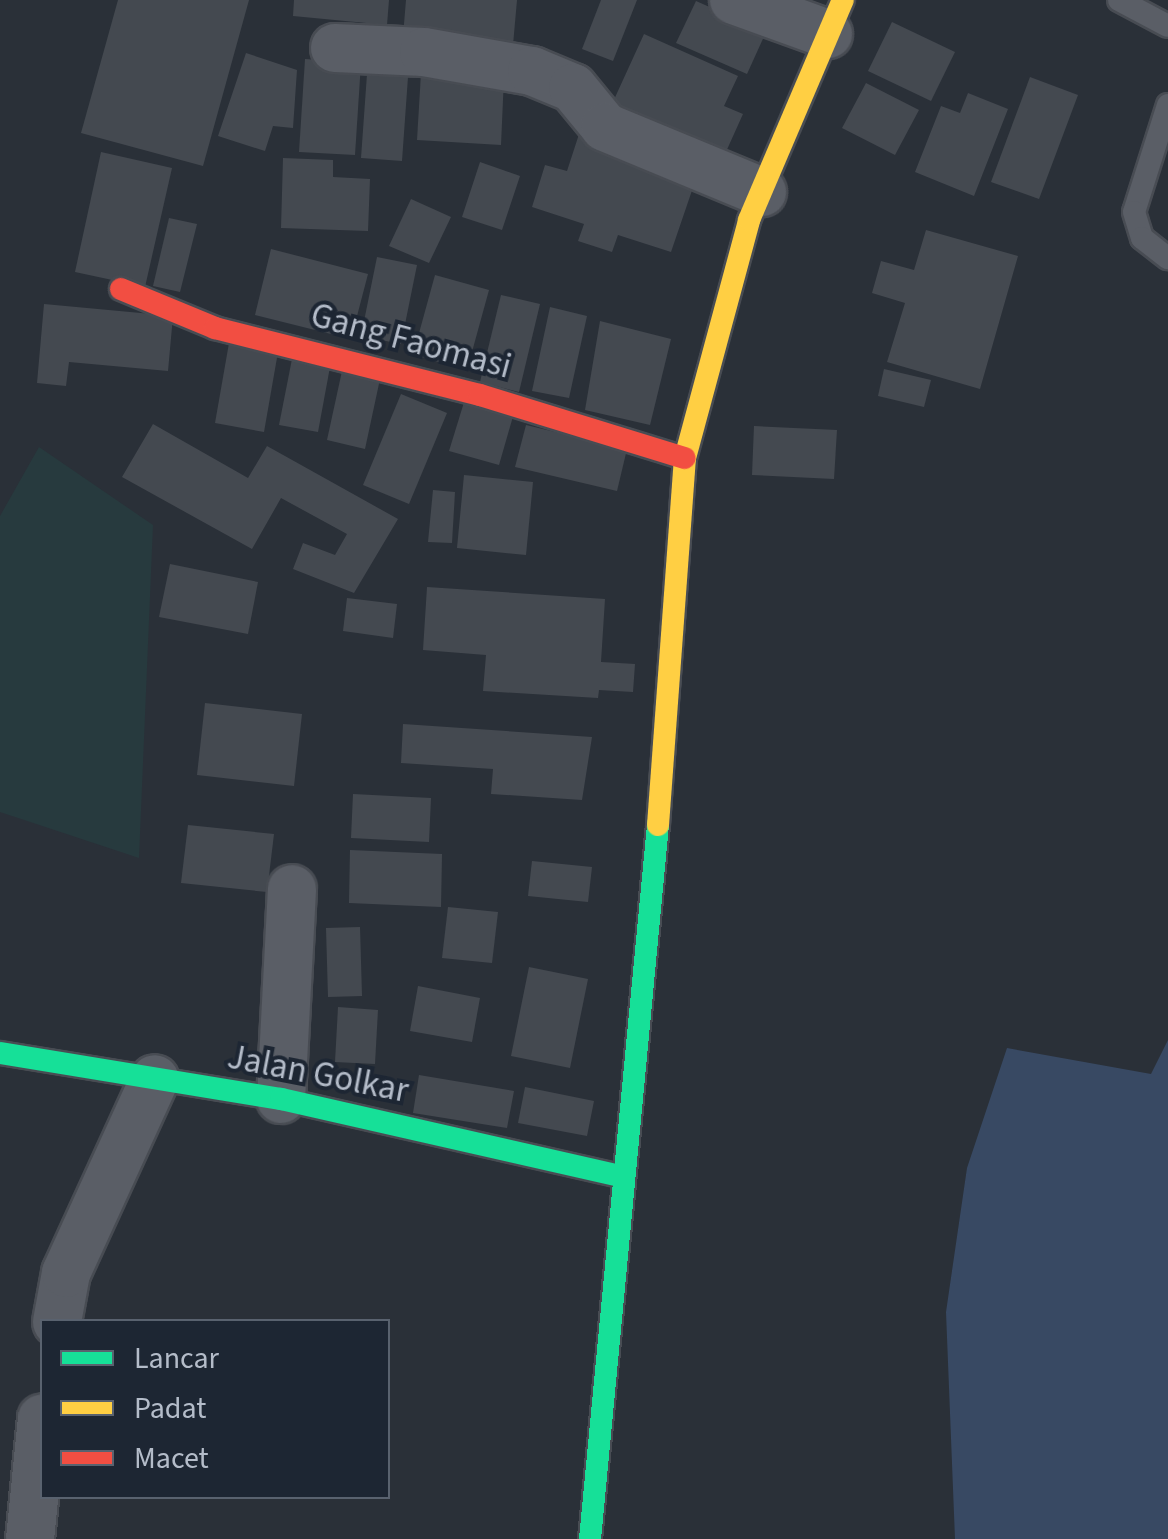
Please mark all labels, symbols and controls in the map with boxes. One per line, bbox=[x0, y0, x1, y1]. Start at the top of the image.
street label: Gang Faomasi bbox=[306, 294, 516, 388]
street label: Jalan Golkar bbox=[224, 1036, 412, 1112]
legend bbox=[40, 1319, 390, 1499]
text: Lancar bbox=[134, 1337, 219, 1380]
text: Padat bbox=[134, 1387, 206, 1430]
text: Macet bbox=[134, 1437, 209, 1480]

